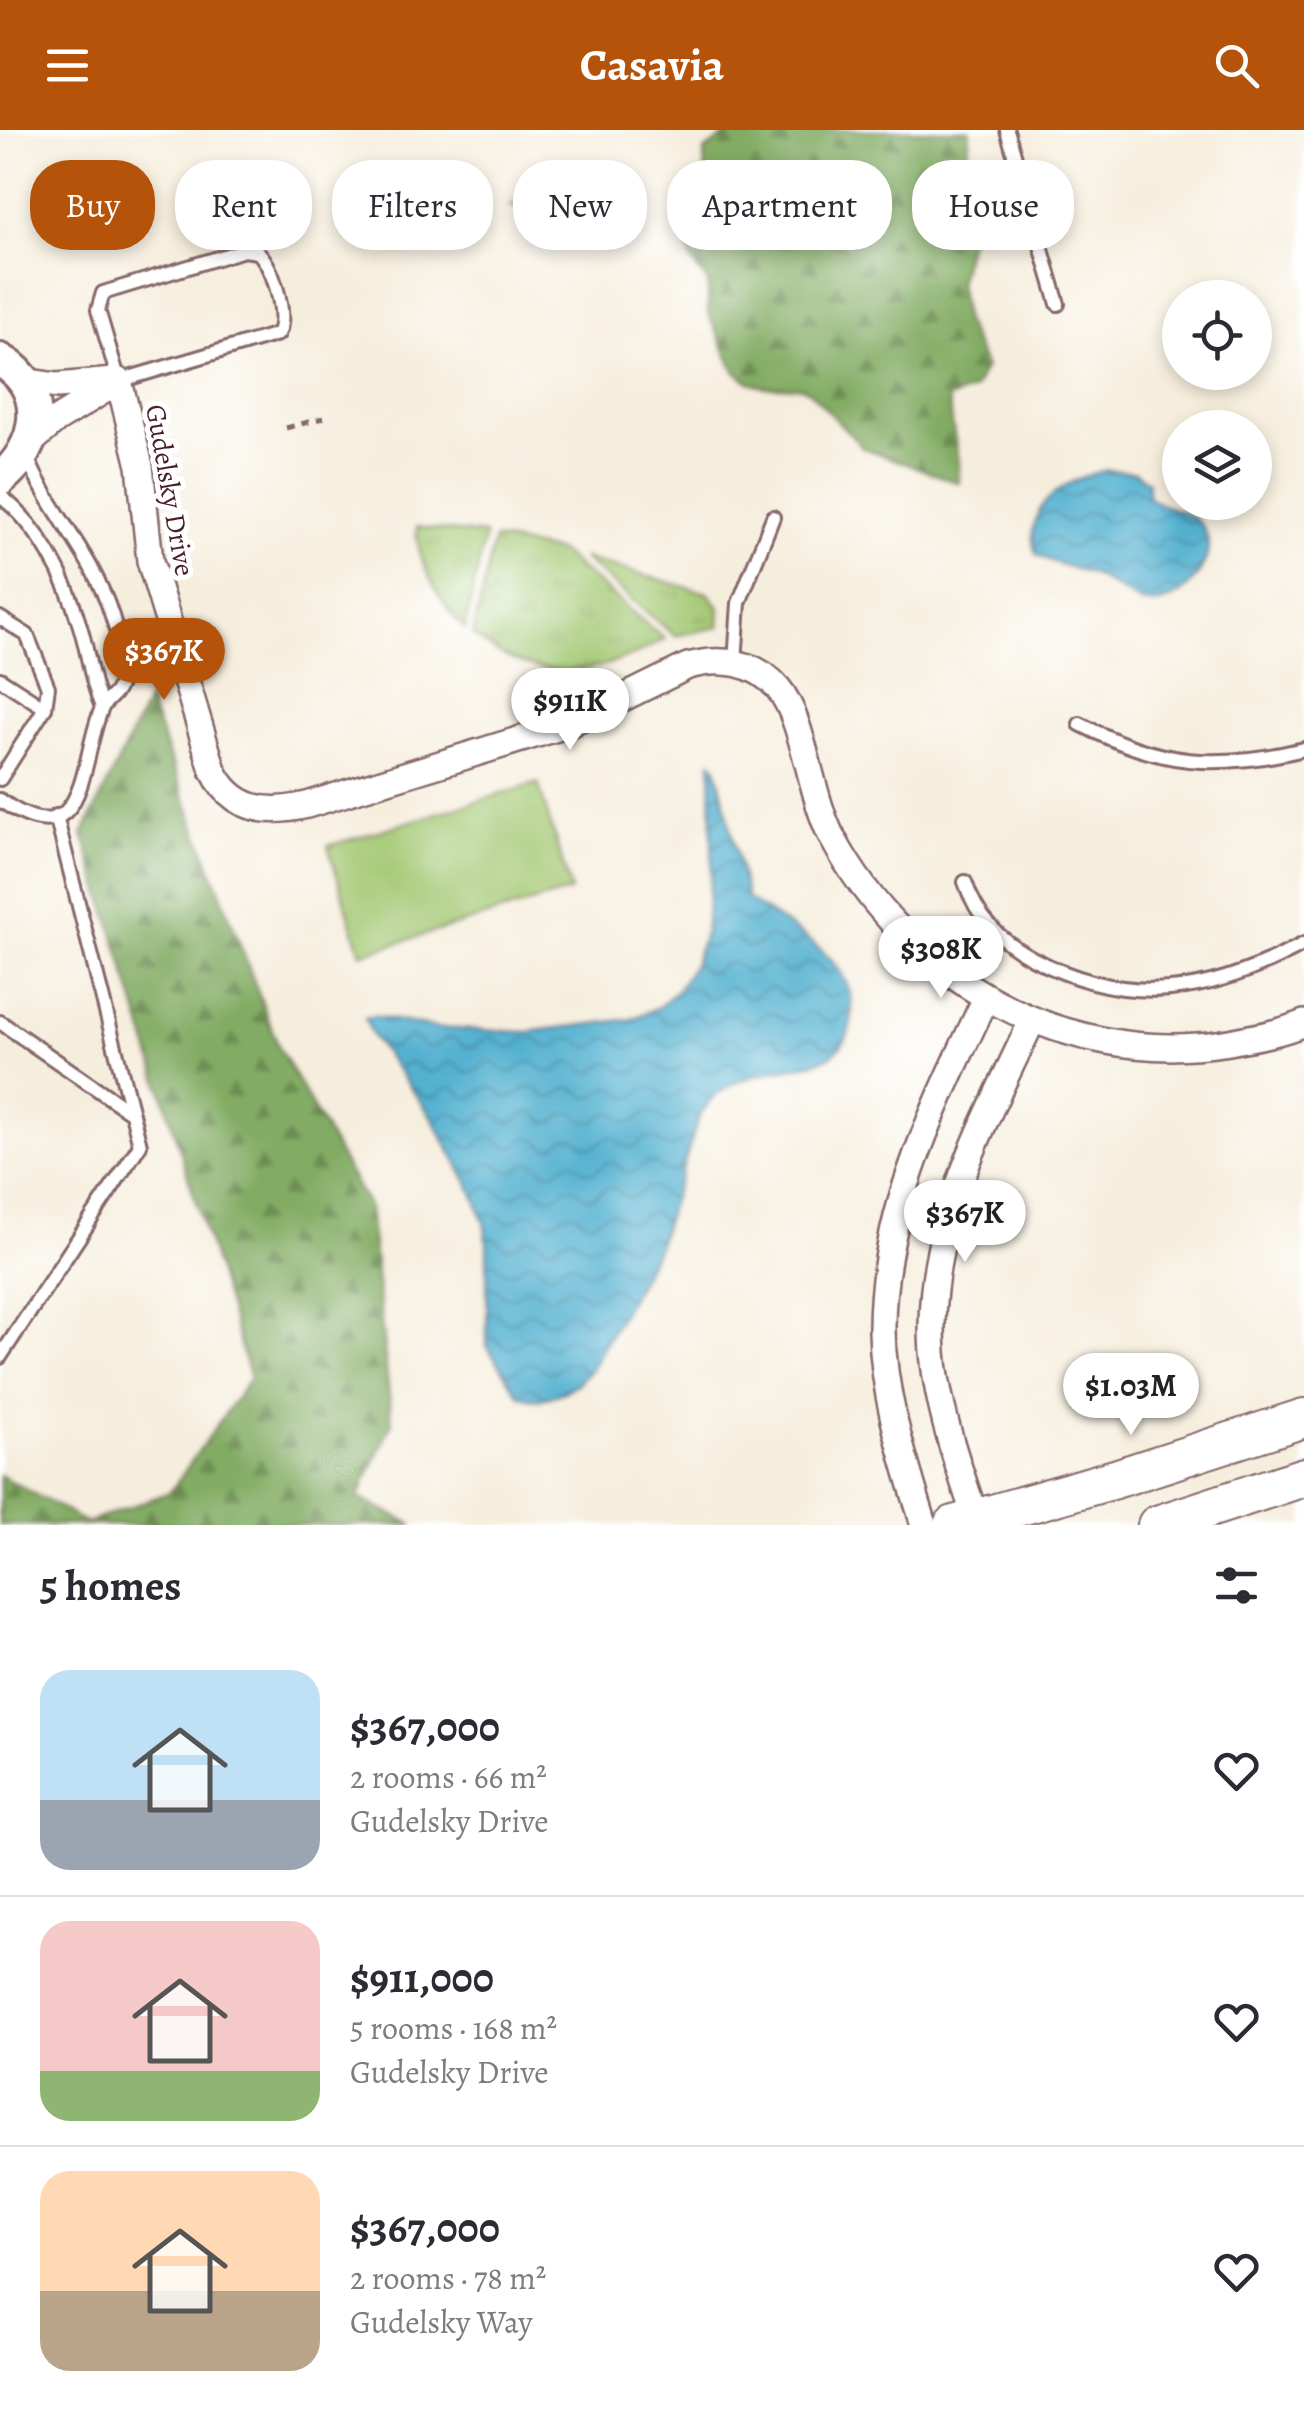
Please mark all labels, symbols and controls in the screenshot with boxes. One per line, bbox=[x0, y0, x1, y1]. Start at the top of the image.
text: Casavia bbox=[580, 34, 724, 96]
icon: menu bbox=[40, 38, 95, 93]
icon: search bbox=[1209, 38, 1264, 93]
chip: Buy bbox=[30, 160, 155, 250]
chip: Rent bbox=[175, 160, 312, 250]
chip: Filters bbox=[332, 160, 493, 250]
chip: New bbox=[513, 160, 647, 250]
chip: Apartment bbox=[667, 160, 892, 250]
chip: House bbox=[912, 160, 1074, 250]
map controls bbox=[1162, 280, 1272, 520]
button: locate bbox=[1162, 280, 1272, 390]
street label: Gudelsky Drive bbox=[136, 401, 204, 579]
button: layers bbox=[1162, 410, 1272, 520]
pin: $367K bbox=[94, 618, 234, 703]
text: $367K bbox=[125, 628, 203, 672]
pin: $911K bbox=[500, 668, 640, 753]
text: $911K bbox=[533, 678, 607, 722]
pin: $308K bbox=[871, 916, 1011, 1001]
text: $308K bbox=[900, 926, 982, 970]
pin: $367K bbox=[895, 1180, 1035, 1265]
text: $367K bbox=[926, 1190, 1004, 1234]
pin: $1.03M bbox=[1050, 1353, 1212, 1438]
text: $1.03M bbox=[1085, 1363, 1177, 1407]
text: 5 homes bbox=[40, 1557, 181, 1614]
icon: filters bbox=[1209, 1558, 1264, 1613]
text: $367,000 bbox=[350, 1698, 500, 1755]
icon: home bbox=[120, 1710, 240, 1830]
icon: heart bbox=[1209, 1743, 1264, 1798]
text: 2 rooms · 66 m² bbox=[350, 1755, 547, 1799]
text: Gudelsky Drive bbox=[350, 1799, 549, 1843]
text: $911,000 bbox=[350, 1949, 494, 2006]
icon: home bbox=[120, 1961, 240, 2081]
icon: heart bbox=[1209, 1994, 1264, 2049]
text: 5 rooms · 168 m² bbox=[350, 2006, 557, 2050]
text: Gudelsky Drive bbox=[350, 2050, 549, 2094]
text: $367,000 bbox=[350, 2199, 500, 2256]
icon: home bbox=[120, 2211, 240, 2331]
icon: heart bbox=[1209, 2244, 1264, 2299]
text: 2 rooms · 78 m² bbox=[350, 2256, 546, 2300]
text: Gudelsky Way bbox=[350, 2300, 533, 2344]

